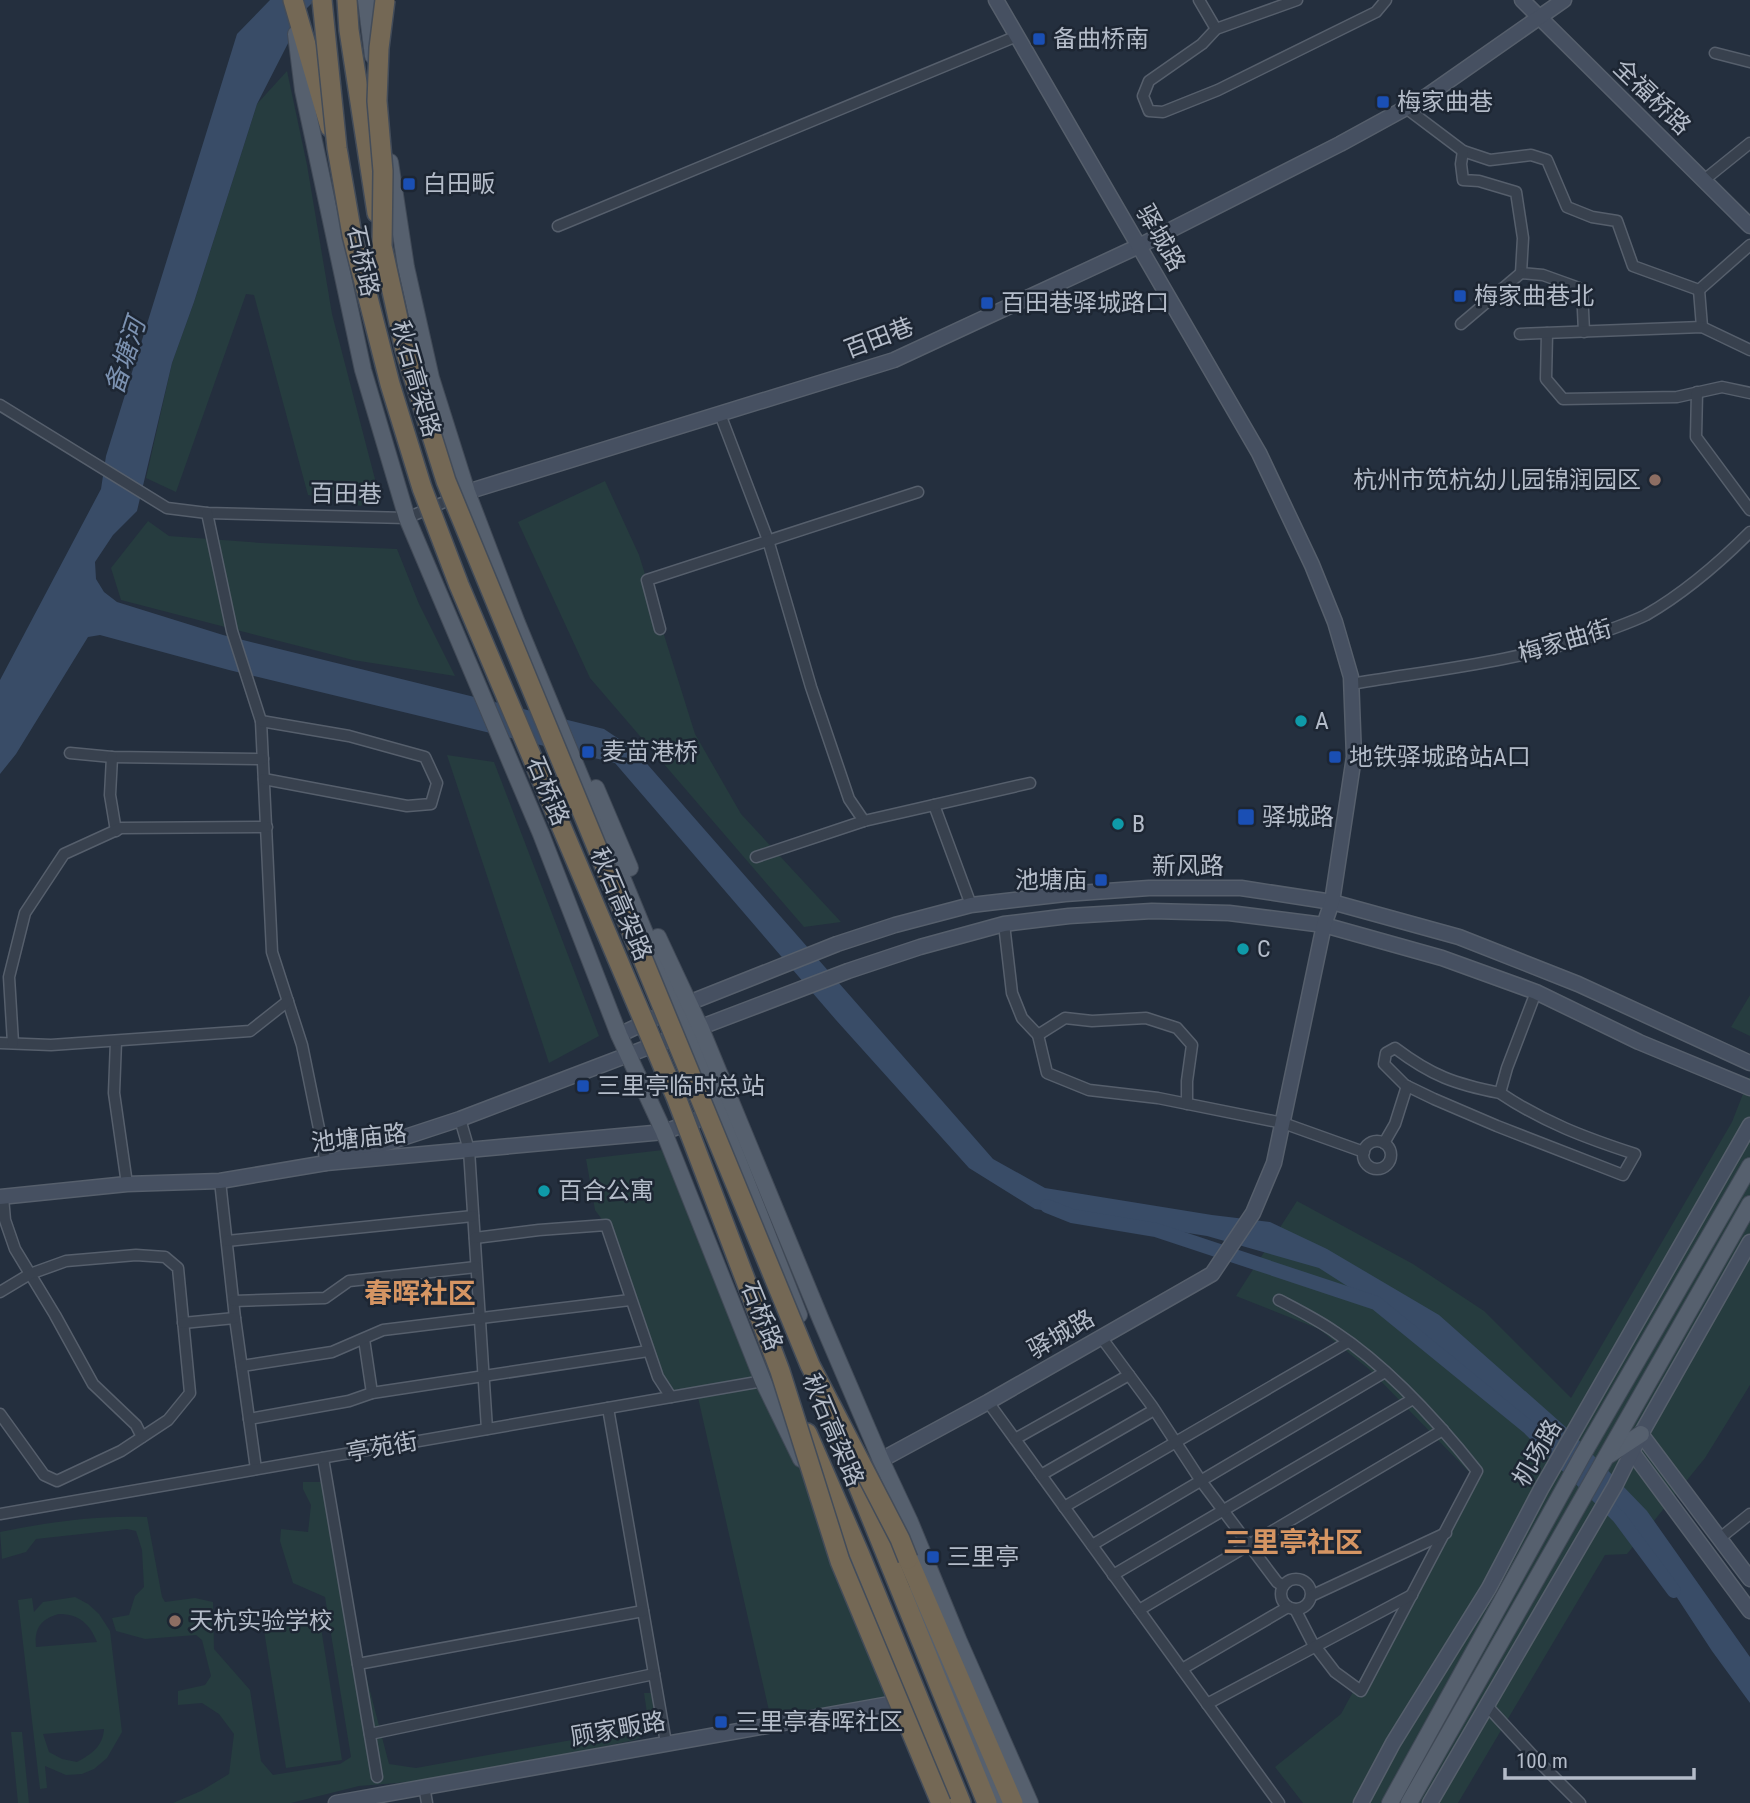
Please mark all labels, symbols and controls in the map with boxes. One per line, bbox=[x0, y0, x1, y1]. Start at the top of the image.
place label: 备曲桥南 bbox=[1053, 25, 1149, 53]
marker: 备曲桥南 bbox=[1031, 31, 1047, 47]
street label: 全福桥路 bbox=[1608, 54, 1696, 140]
place label: 梅家曲巷 bbox=[1397, 88, 1493, 116]
marker: 梅家曲巷 bbox=[1375, 94, 1391, 110]
place label: 白田畈 bbox=[423, 170, 495, 198]
marker: 白田畈 bbox=[401, 176, 417, 192]
street label: 驿城路 bbox=[1131, 200, 1191, 276]
street label: 石桥路 bbox=[342, 223, 384, 299]
place label: 梅家曲巷北 bbox=[1474, 282, 1594, 310]
marker: 梅家曲巷北 bbox=[1452, 288, 1468, 304]
place label: 百田巷驿城路口 bbox=[1001, 289, 1169, 317]
marker: 百田巷驿城路口 bbox=[979, 295, 995, 311]
water label: 备塘河 bbox=[99, 310, 153, 398]
street label: 百田巷 bbox=[840, 312, 918, 364]
street label: 秋石高架路 bbox=[386, 317, 446, 441]
place label: 杭州市笕杭幼儿园锦润园区 bbox=[1353, 466, 1641, 494]
marker: 杭州市笕杭幼儿园锦润园区 bbox=[1647, 472, 1663, 488]
street label: 百田巷 bbox=[310, 479, 382, 509]
street label: 梅家曲街 bbox=[1515, 614, 1615, 668]
place label: A bbox=[1315, 707, 1329, 735]
marker: A bbox=[1293, 713, 1309, 729]
place label: 麦苗港桥 bbox=[602, 738, 698, 766]
place label: 地铁驿城路站A口 bbox=[1349, 743, 1531, 771]
marker: 麦苗港桥 bbox=[580, 744, 596, 760]
marker: 地铁驿城路站A口 bbox=[1327, 749, 1343, 765]
street label: 石桥路 bbox=[521, 752, 575, 830]
place label: 驿城路 bbox=[1262, 803, 1334, 831]
marker: 驿城路 bbox=[1236, 807, 1256, 827]
place label: B bbox=[1132, 810, 1145, 838]
marker: B bbox=[1110, 816, 1126, 832]
street label: 秋石高架路 bbox=[585, 843, 657, 965]
street label: 新风路 bbox=[1152, 852, 1224, 880]
place label: 池塘庙 bbox=[1015, 866, 1087, 894]
marker: 池塘庙 bbox=[1093, 872, 1109, 888]
place label: C bbox=[1257, 935, 1271, 963]
marker: C bbox=[1235, 941, 1251, 957]
place label: 三里亭临时总站 bbox=[597, 1072, 765, 1100]
marker: 三里亭临时总站 bbox=[575, 1078, 591, 1094]
street label: 池塘庙路 bbox=[310, 1119, 408, 1157]
place label: 百合公寓 bbox=[558, 1177, 654, 1205]
marker: 百合公寓 bbox=[536, 1183, 552, 1199]
district label: 春晖社区 bbox=[364, 1277, 476, 1310]
street label: 石桥路 bbox=[736, 1277, 788, 1355]
street label: 驿城路 bbox=[1023, 1304, 1099, 1364]
street label: 秋石高架路 bbox=[797, 1369, 869, 1491]
street label: 机场路 bbox=[1507, 1415, 1567, 1491]
street label: 亭苑街 bbox=[344, 1427, 420, 1467]
district label: 三里亭社区 bbox=[1223, 1526, 1363, 1559]
place label: 三里亭 bbox=[947, 1543, 1019, 1571]
marker: 三里亭 bbox=[925, 1549, 941, 1565]
place label: 天杭实验学校 bbox=[189, 1607, 333, 1635]
marker: 天杭实验学校 bbox=[167, 1613, 183, 1629]
street label: 顾家畈路 bbox=[568, 1707, 668, 1751]
place label: 三里亭春晖社区 bbox=[735, 1708, 903, 1736]
marker: 三里亭春晖社区 bbox=[713, 1714, 729, 1730]
scale bar bbox=[1505, 1736, 1694, 1780]
text: 100 m bbox=[1516, 1749, 1568, 1773]

